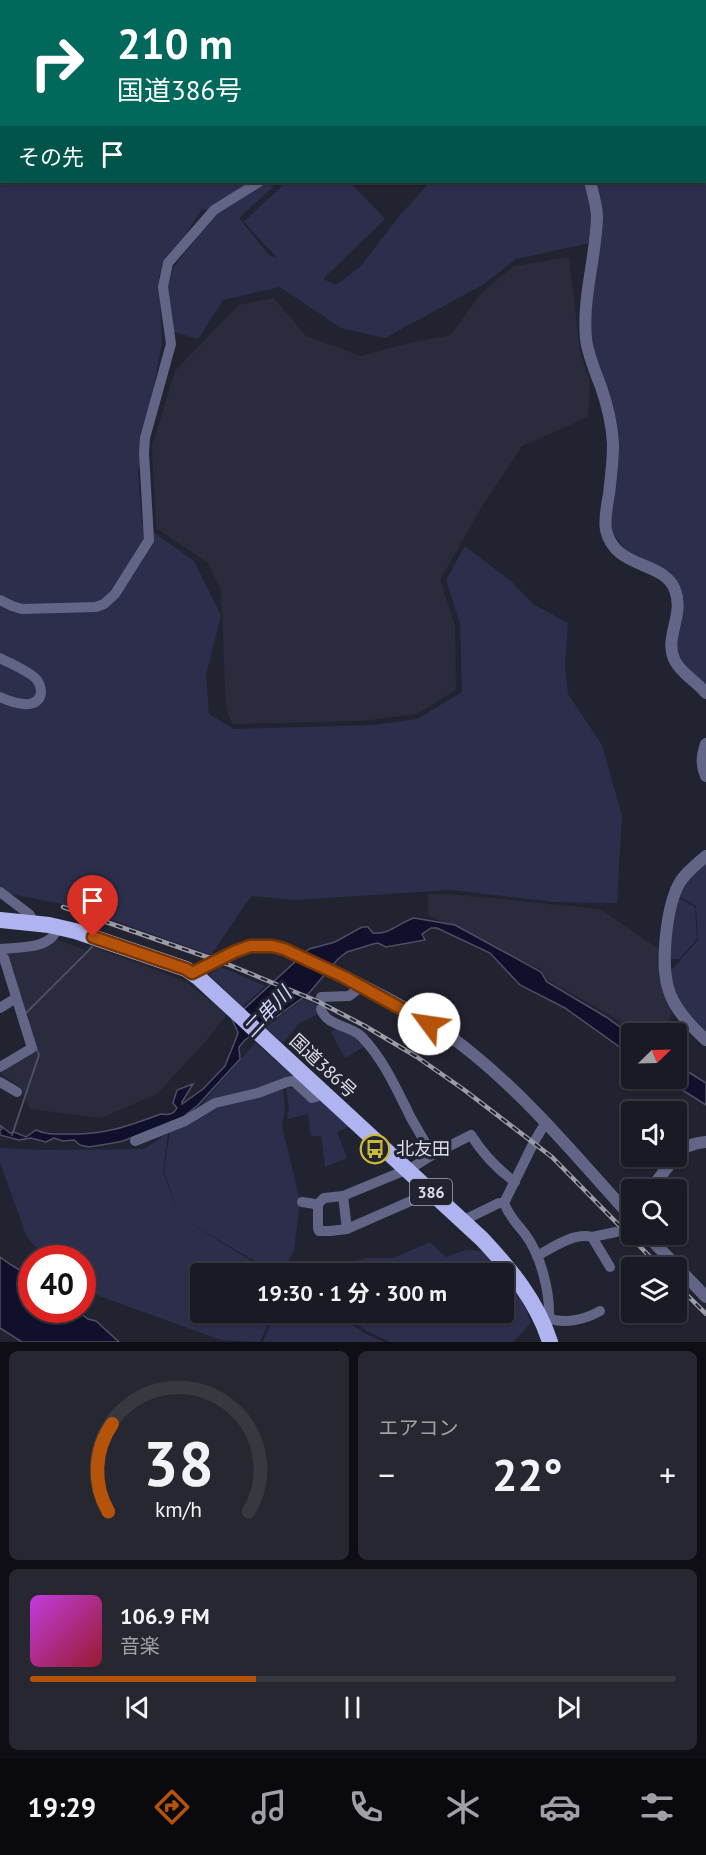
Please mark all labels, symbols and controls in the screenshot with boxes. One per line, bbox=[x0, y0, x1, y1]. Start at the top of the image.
text: 210 m bbox=[117, 16, 233, 71]
icon: right bbox=[18, 24, 96, 102]
text: 国道386号 bbox=[117, 73, 242, 107]
icon: arrive bbox=[96, 138, 129, 171]
text: その先 bbox=[18, 143, 84, 171]
pin bbox=[67, 875, 118, 937]
icon: arrive bbox=[76, 884, 109, 917]
water label: 二串川 bbox=[237, 980, 298, 1043]
position arrow bbox=[397, 992, 461, 1056]
north arrow bbox=[621, 1023, 687, 1089]
map controls bbox=[621, 1023, 687, 1323]
street label: 国道386号 bbox=[285, 1029, 362, 1102]
button: sound bbox=[621, 1101, 687, 1167]
bus stop icon: 北友田 bbox=[359, 1133, 391, 1165]
place label: 北友田 bbox=[396, 1137, 450, 1160]
road number: 386 bbox=[410, 1179, 452, 1205]
button: search bbox=[621, 1179, 687, 1245]
speed limit sign: 40 bbox=[18, 1245, 96, 1323]
button: layers bbox=[621, 1257, 687, 1323]
text: 19:30 · 1 分 · 300 m bbox=[257, 1279, 447, 1307]
text: エアコン bbox=[379, 1415, 459, 1441]
text: 38 bbox=[143, 1422, 214, 1503]
text: 22° bbox=[492, 1445, 563, 1503]
text: − bbox=[379, 1453, 395, 1496]
text: + bbox=[659, 1453, 676, 1496]
text: km/h bbox=[155, 1496, 202, 1524]
text: 106.9 FM bbox=[120, 1602, 210, 1630]
text: 音楽 bbox=[120, 1633, 160, 1659]
icon: previous bbox=[121, 1691, 154, 1724]
icon: pause bbox=[336, 1691, 369, 1724]
icon: next bbox=[552, 1691, 585, 1724]
icon: directions bbox=[151, 1786, 193, 1828]
icon: music bbox=[248, 1786, 290, 1828]
icon: phone bbox=[345, 1786, 387, 1828]
icon: climate bbox=[442, 1786, 484, 1828]
icon: car bbox=[539, 1786, 581, 1828]
icon: filters bbox=[636, 1786, 678, 1828]
text: 19:29 bbox=[28, 1790, 96, 1824]

